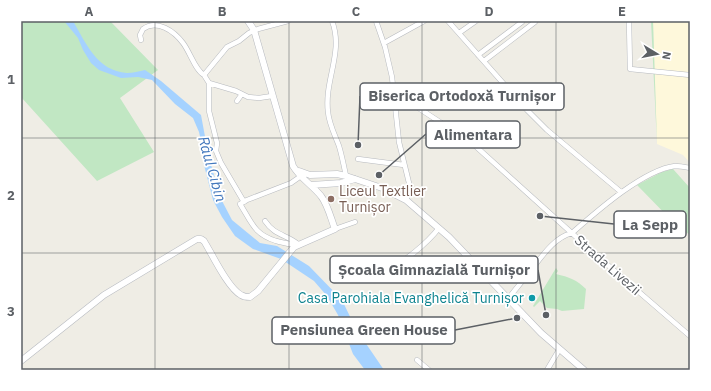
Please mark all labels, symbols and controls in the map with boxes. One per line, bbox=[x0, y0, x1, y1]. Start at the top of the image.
text: A bbox=[85, 3, 94, 20]
text: B bbox=[218, 3, 227, 20]
text: C bbox=[352, 3, 361, 20]
text: D bbox=[484, 3, 494, 20]
text: E bbox=[618, 3, 626, 20]
north arrow bbox=[637, 34, 677, 74]
text: N bbox=[659, 51, 674, 61]
text: 1 bbox=[7, 71, 15, 88]
callout: Biserica Ortodoxă Turnișor bbox=[360, 83, 564, 110]
text: Biserica Ortodoxă Turnișor bbox=[368, 86, 556, 105]
callout: Alimentara bbox=[426, 121, 520, 148]
text: Alimentara bbox=[434, 125, 513, 144]
water label: Râul Cibin bbox=[194, 134, 231, 204]
place label: Liceul Textlier Turnișor bbox=[339, 182, 426, 216]
text: 2 bbox=[7, 187, 15, 204]
marker: Liceul Textlier Turnișor bbox=[326, 194, 336, 204]
callout: La Sepp bbox=[614, 211, 686, 238]
text: La Sepp bbox=[622, 215, 678, 234]
street label: Strada Livezii bbox=[571, 231, 645, 299]
callout: Școala Gimnazială Turnișor bbox=[330, 256, 538, 283]
text: Școala Gimnazială Turnișor bbox=[338, 260, 530, 279]
place label: Casa Parohiala Evanghelică Turnișor bbox=[298, 289, 524, 307]
marker: Casa Parohiala Evanghelică Turnișor bbox=[527, 293, 537, 303]
text: 3 bbox=[7, 303, 15, 320]
callout: Pensiunea Green House bbox=[272, 317, 455, 344]
text: Pensiunea Green House bbox=[280, 320, 448, 339]

